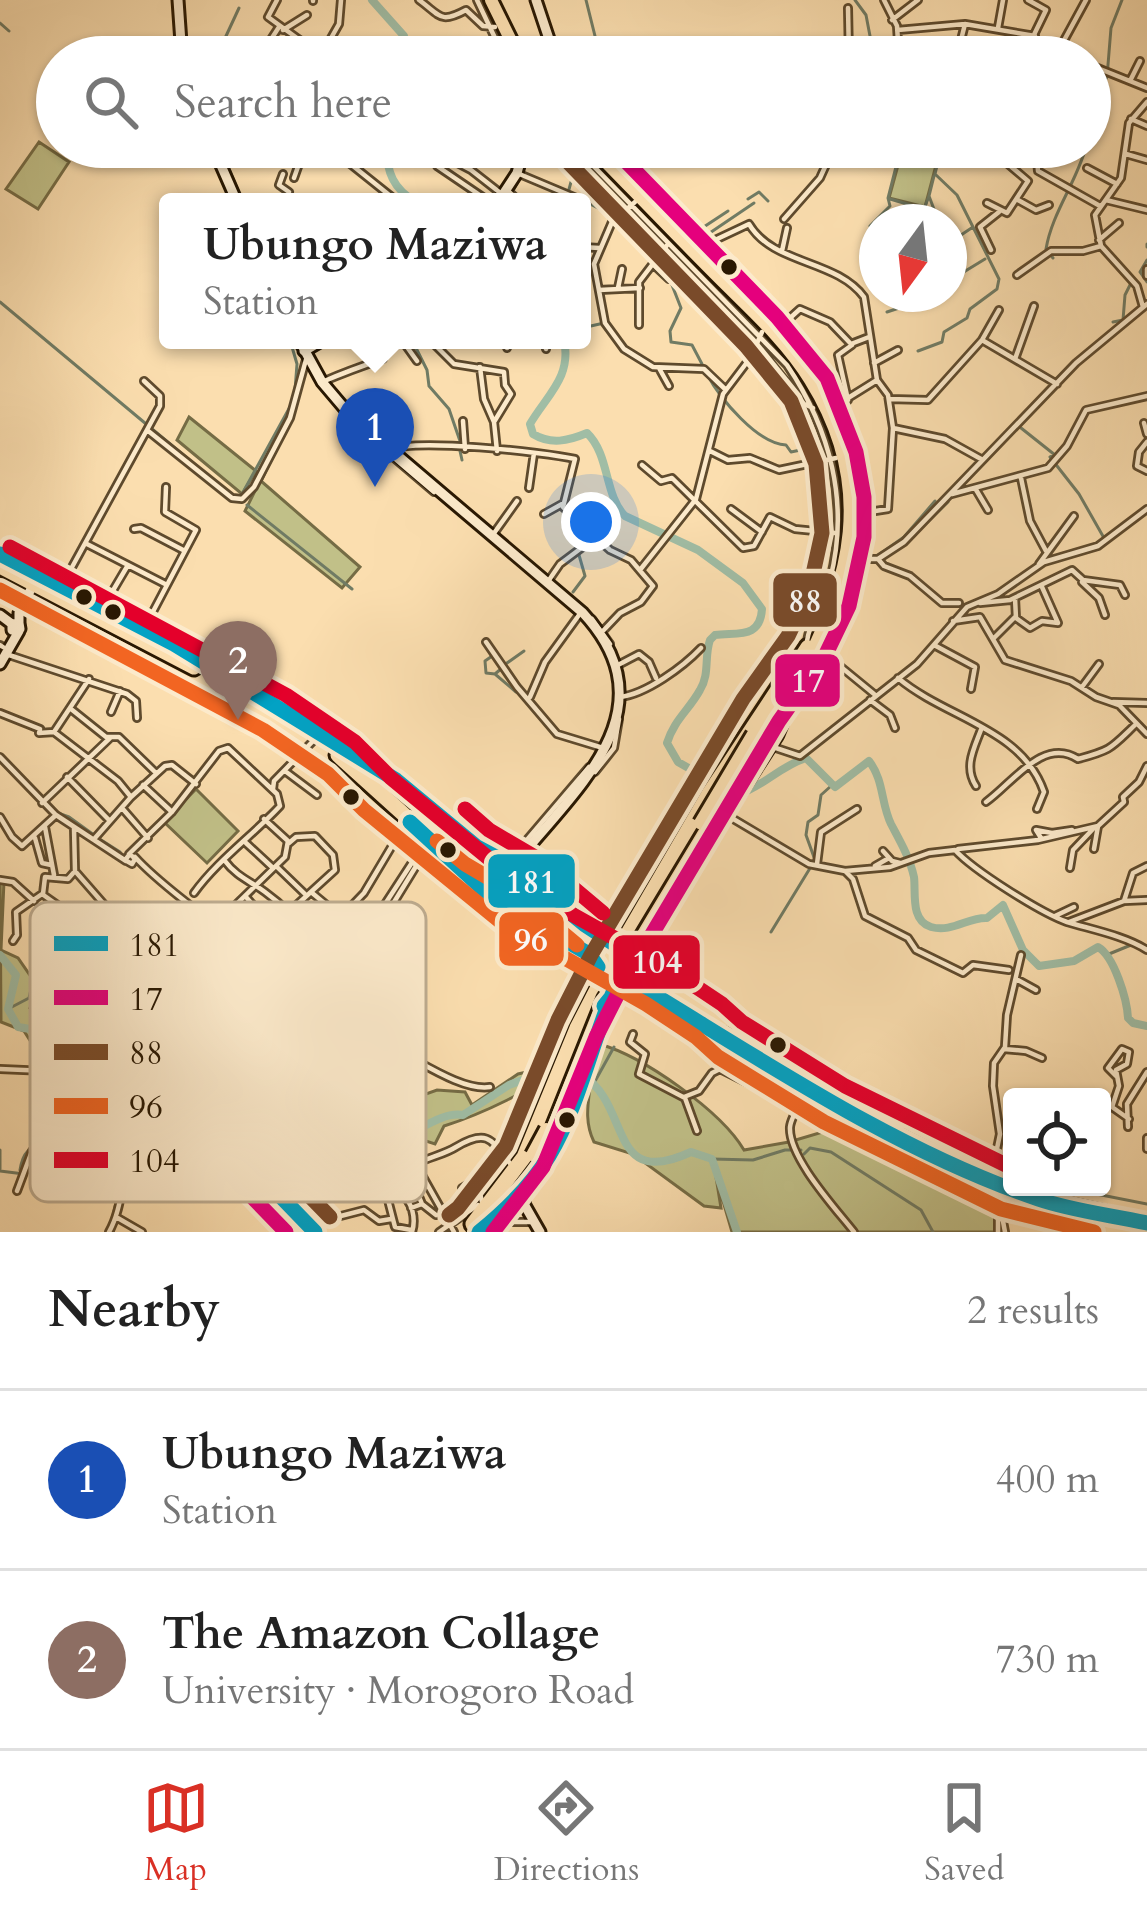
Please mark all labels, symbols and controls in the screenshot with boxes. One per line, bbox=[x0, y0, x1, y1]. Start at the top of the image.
search box bbox=[36, 36, 1111, 168]
icon: search bbox=[78, 69, 144, 135]
text: Search here bbox=[174, 72, 392, 133]
popup bbox=[159, 193, 591, 349]
north arrow bbox=[859, 204, 967, 312]
text: Ubungo Maziwa bbox=[203, 214, 547, 275]
unlabelled marker bbox=[718, 256, 740, 278]
text: Station bbox=[203, 275, 318, 328]
pin: 1 bbox=[336, 388, 414, 487]
your location bbox=[561, 492, 621, 552]
line badge: 88 bbox=[771, 571, 839, 629]
text: 88 bbox=[788, 579, 822, 624]
unlabelled marker bbox=[73, 586, 95, 608]
unlabelled marker bbox=[102, 601, 124, 623]
pin: 2 bbox=[199, 621, 277, 720]
line badge: 17 bbox=[773, 652, 842, 709]
text: 17 bbox=[791, 659, 825, 704]
unlabelled marker bbox=[340, 786, 362, 808]
unlabelled marker bbox=[437, 839, 459, 861]
line badge: 181 bbox=[486, 852, 577, 910]
text: 181 bbox=[506, 860, 556, 905]
legend bbox=[30, 902, 426, 1202]
line badge: 96 bbox=[497, 910, 566, 968]
text: 96 bbox=[514, 918, 548, 963]
text: 181 bbox=[129, 923, 180, 968]
line badge: 104 bbox=[611, 933, 702, 991]
text: 104 bbox=[632, 940, 682, 985]
text: 17 bbox=[129, 977, 163, 1022]
text: 88 bbox=[129, 1031, 163, 1076]
unlabelled marker bbox=[767, 1034, 789, 1056]
text: 96 bbox=[129, 1085, 163, 1130]
map controls bbox=[1003, 1088, 1111, 1196]
button: locate bbox=[1003, 1088, 1111, 1196]
unlabelled marker bbox=[556, 1109, 578, 1131]
text: 104 bbox=[129, 1139, 180, 1184]
text: Nearby bbox=[48, 1275, 220, 1345]
text: 2 results bbox=[967, 1284, 1099, 1337]
text: Ubungo Maziwa bbox=[162, 1423, 506, 1484]
text: 1 bbox=[77, 1453, 97, 1506]
text: 400 m bbox=[996, 1453, 1099, 1506]
text: Station bbox=[162, 1484, 277, 1537]
text: The Amazon Collage bbox=[162, 1603, 600, 1664]
text: 2 bbox=[77, 1633, 97, 1686]
text: 730 m bbox=[996, 1633, 1099, 1686]
text: University · Morogoro Road bbox=[162, 1664, 634, 1717]
tab: Map bbox=[143, 1775, 209, 1892]
tab: Directions bbox=[494, 1775, 639, 1892]
tab: Saved bbox=[924, 1775, 1004, 1892]

